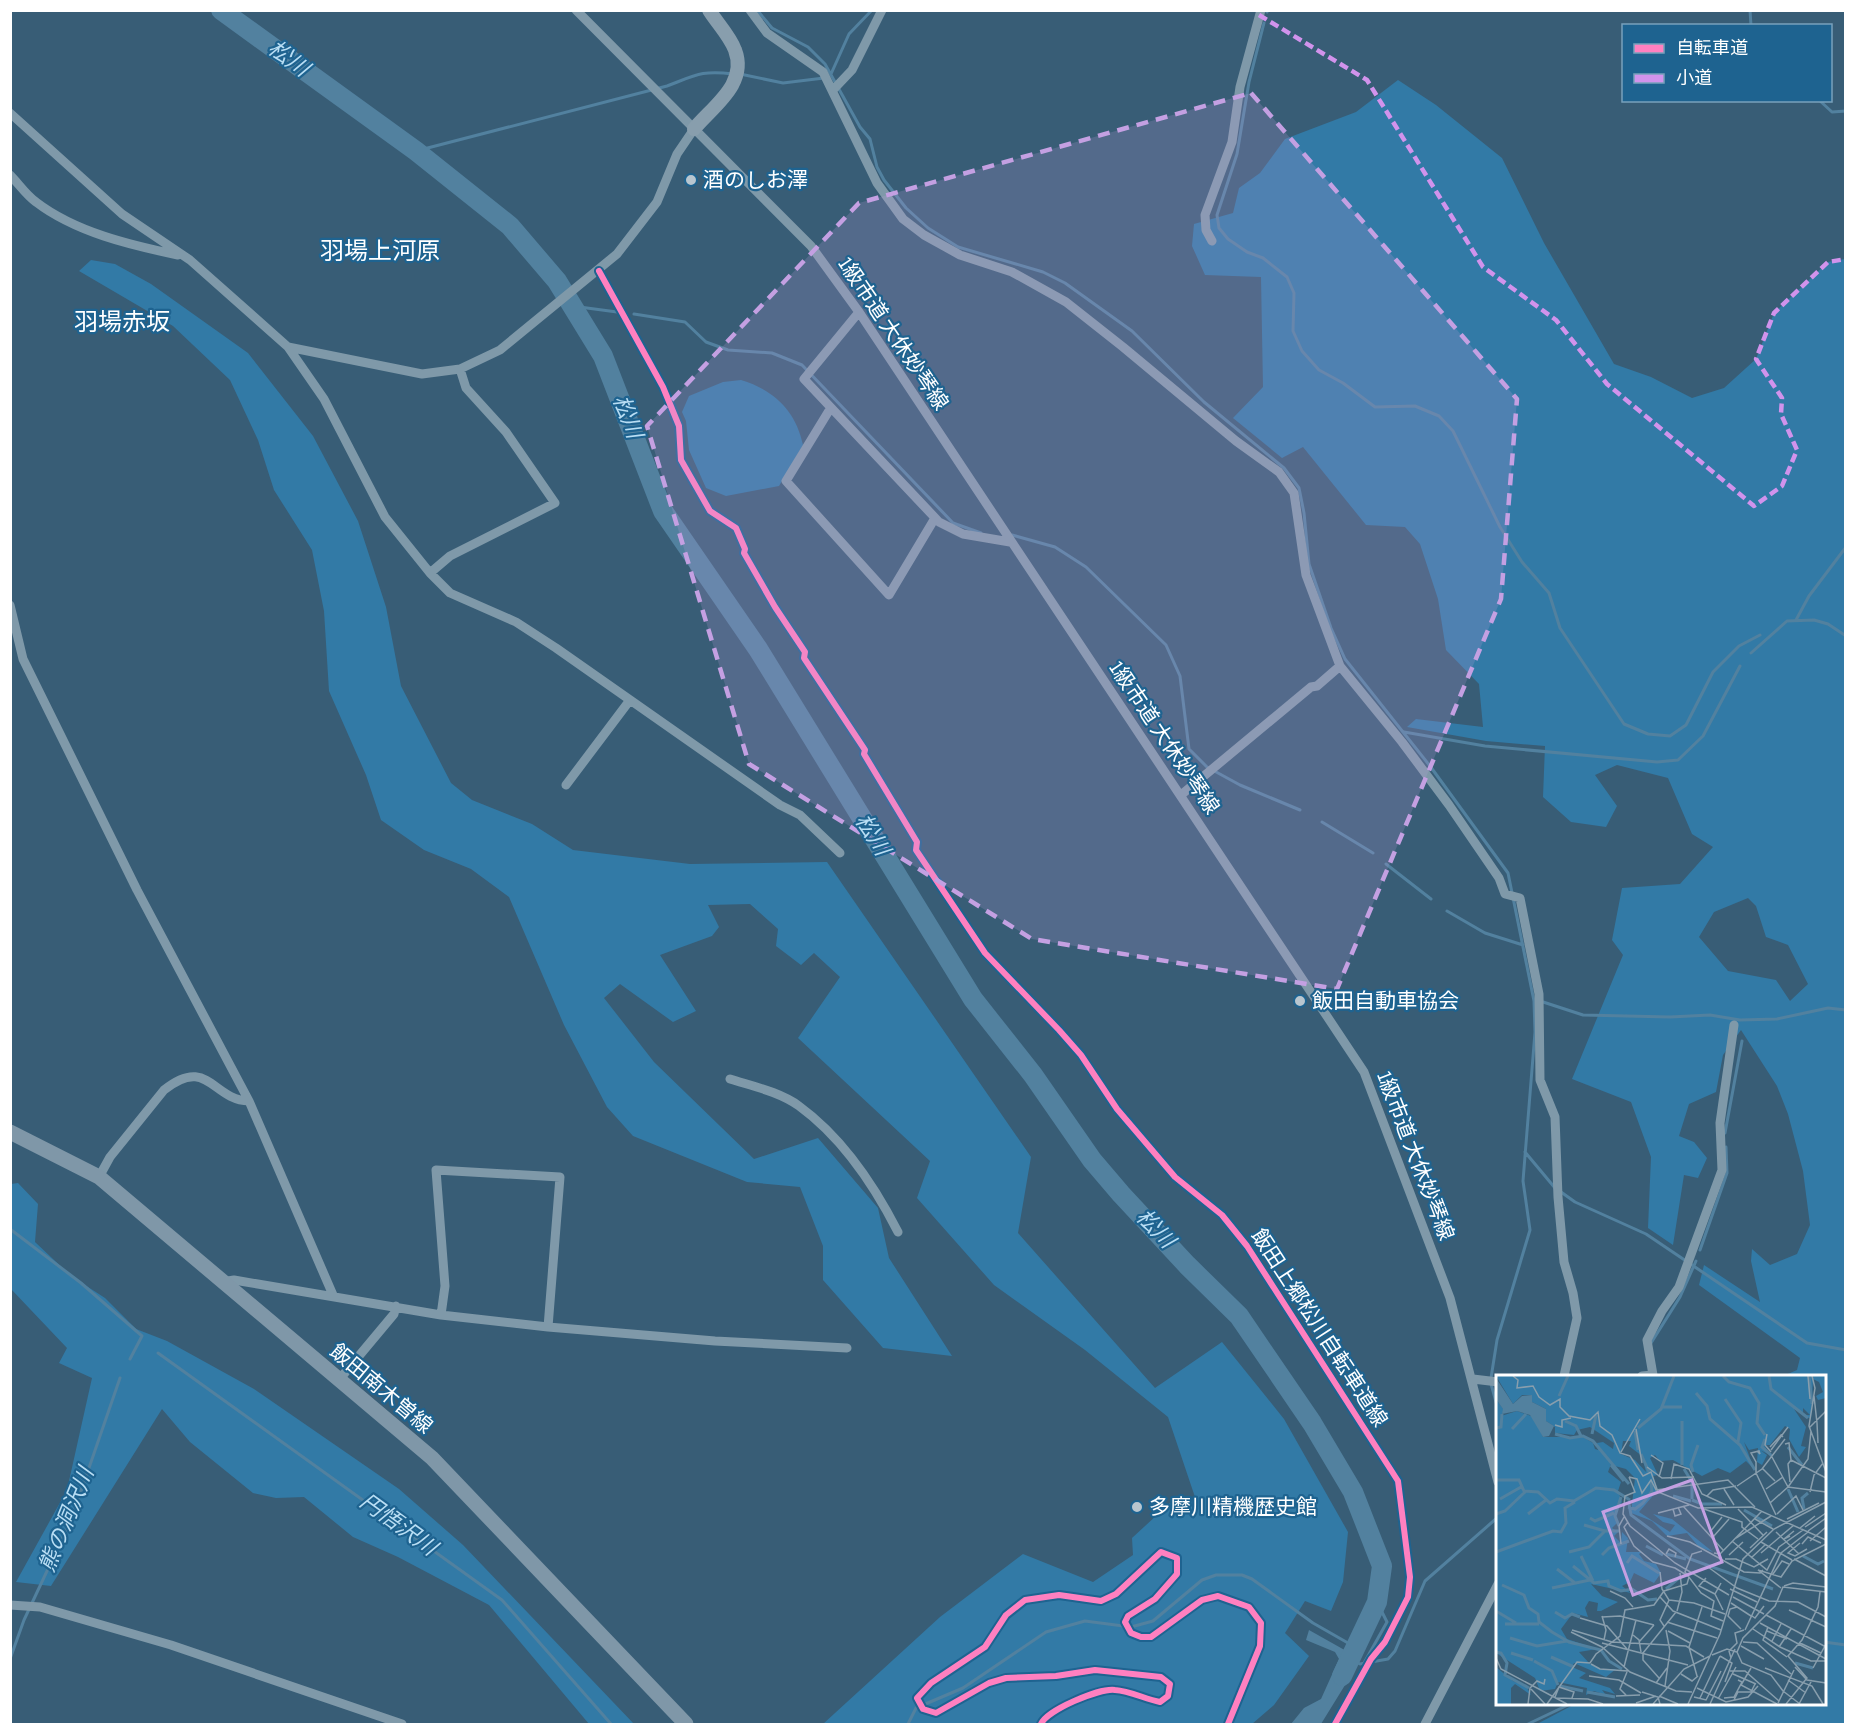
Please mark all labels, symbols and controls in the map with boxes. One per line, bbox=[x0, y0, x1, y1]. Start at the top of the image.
legend bbox=[1622, 24, 1832, 102]
water label: 松川 bbox=[262, 35, 315, 84]
text: 自転車道 bbox=[1676, 38, 1748, 59]
text: 小道 bbox=[1676, 68, 1712, 89]
place label: 酒のしお澤 bbox=[703, 168, 808, 193]
marker: 酒のしお澤 bbox=[684, 173, 698, 187]
district label: 羽場上河原 bbox=[320, 237, 440, 266]
street label: 1級市道 大休妙琴線 bbox=[833, 253, 953, 415]
district label: 羽場赤坂 bbox=[74, 308, 170, 337]
water label: 松川 bbox=[607, 392, 648, 444]
street label: 1級市道 大休妙琴線 bbox=[1104, 657, 1224, 819]
water label: 松川 bbox=[849, 809, 896, 863]
place label: 飯田自動車協会 bbox=[1312, 989, 1459, 1014]
marker: 飯田自動車協会 bbox=[1293, 994, 1307, 1008]
street label: 1級市道 大休妙琴線 bbox=[1371, 1068, 1459, 1244]
water label: 松川 bbox=[1130, 1204, 1181, 1256]
street label: 飯田上郷松川自転車道線 bbox=[1246, 1224, 1392, 1432]
street label: 飯田南木曽線 bbox=[325, 1339, 437, 1439]
inset map bbox=[1496, 1375, 1826, 1705]
water label: 熊の洞沢川 bbox=[34, 1462, 101, 1576]
water label: 円悟沢川 bbox=[354, 1488, 443, 1563]
place label: 多摩川精機歴史館 bbox=[1149, 1495, 1317, 1520]
marker: 多摩川精機歴史館 bbox=[1130, 1500, 1144, 1514]

